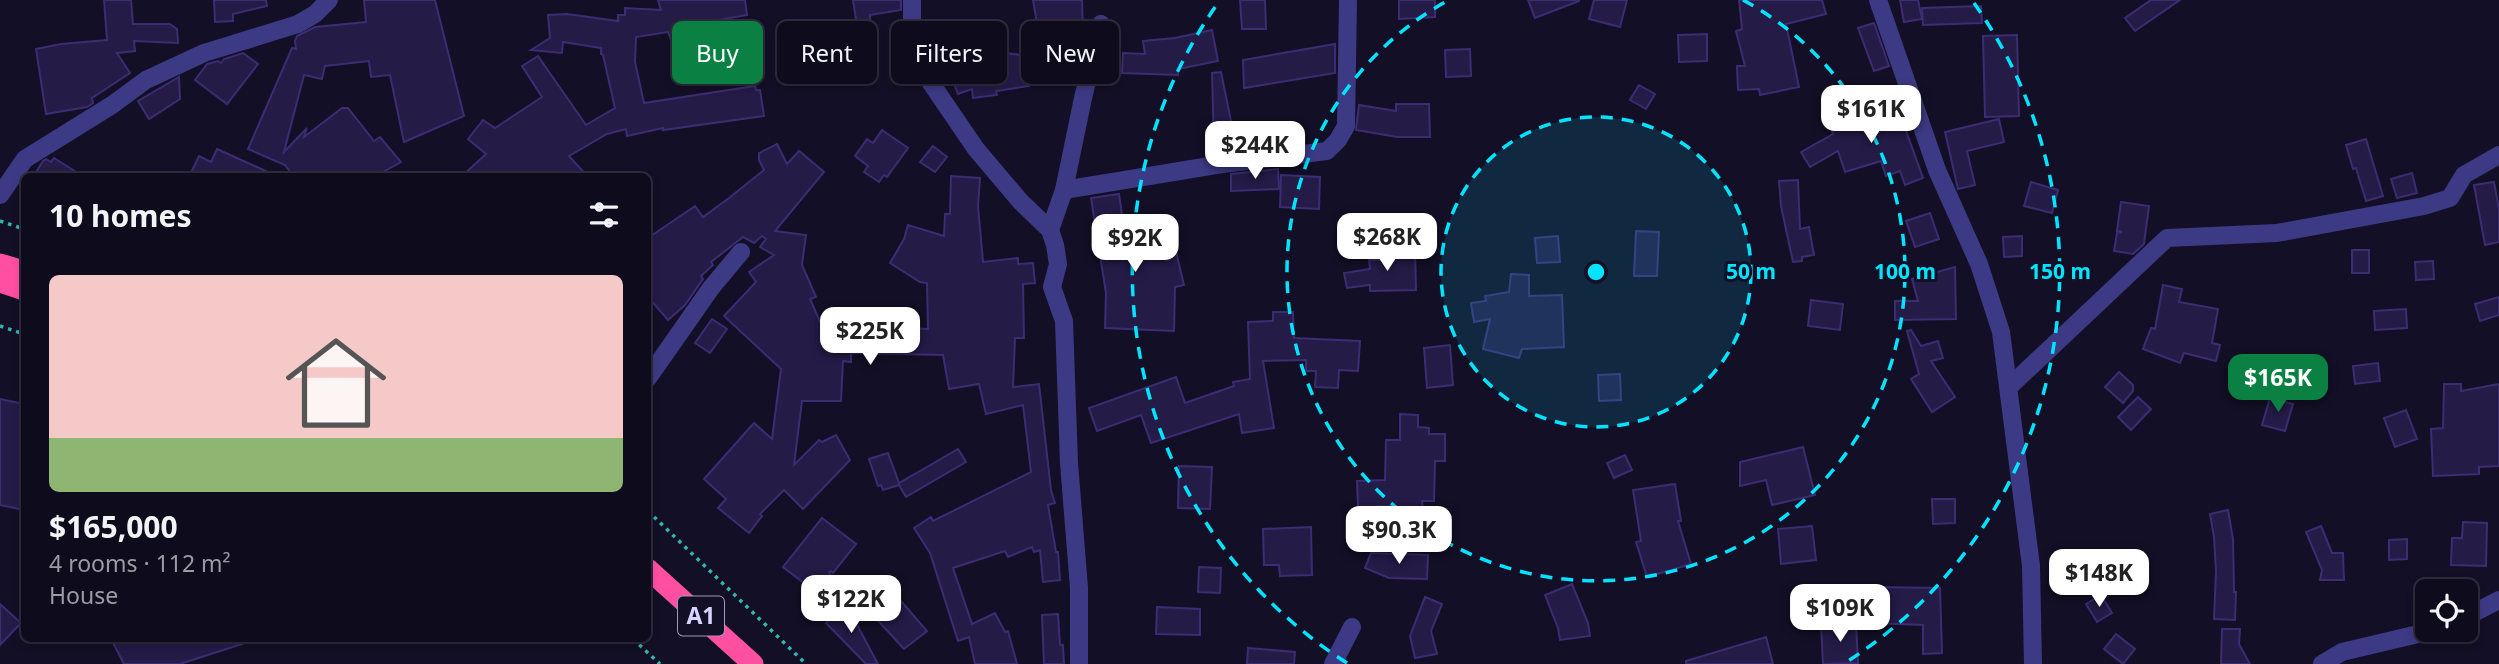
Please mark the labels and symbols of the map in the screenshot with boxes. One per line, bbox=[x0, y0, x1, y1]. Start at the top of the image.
pin: $161K bbox=[1822, 86, 1920, 145]
pin: $244K bbox=[1206, 122, 1304, 181]
pin: $268K bbox=[1338, 214, 1436, 273]
pin: $92K bbox=[1094, 215, 1176, 274]
text: 50 m bbox=[1726, 257, 1776, 285]
text: 100 m bbox=[1874, 257, 1936, 285]
text: 150 m bbox=[2029, 257, 2091, 285]
centre of rings bbox=[1584, 260, 1608, 284]
pin: $225K bbox=[821, 308, 919, 367]
pin: $165K bbox=[2229, 354, 2327, 414]
pin: $90.3K bbox=[1342, 506, 1456, 566]
pin: $148K bbox=[2050, 550, 2148, 609]
pin: $122K bbox=[802, 576, 900, 635]
pin: $109K bbox=[1791, 584, 1889, 644]
road number: A1 bbox=[678, 596, 724, 636]

